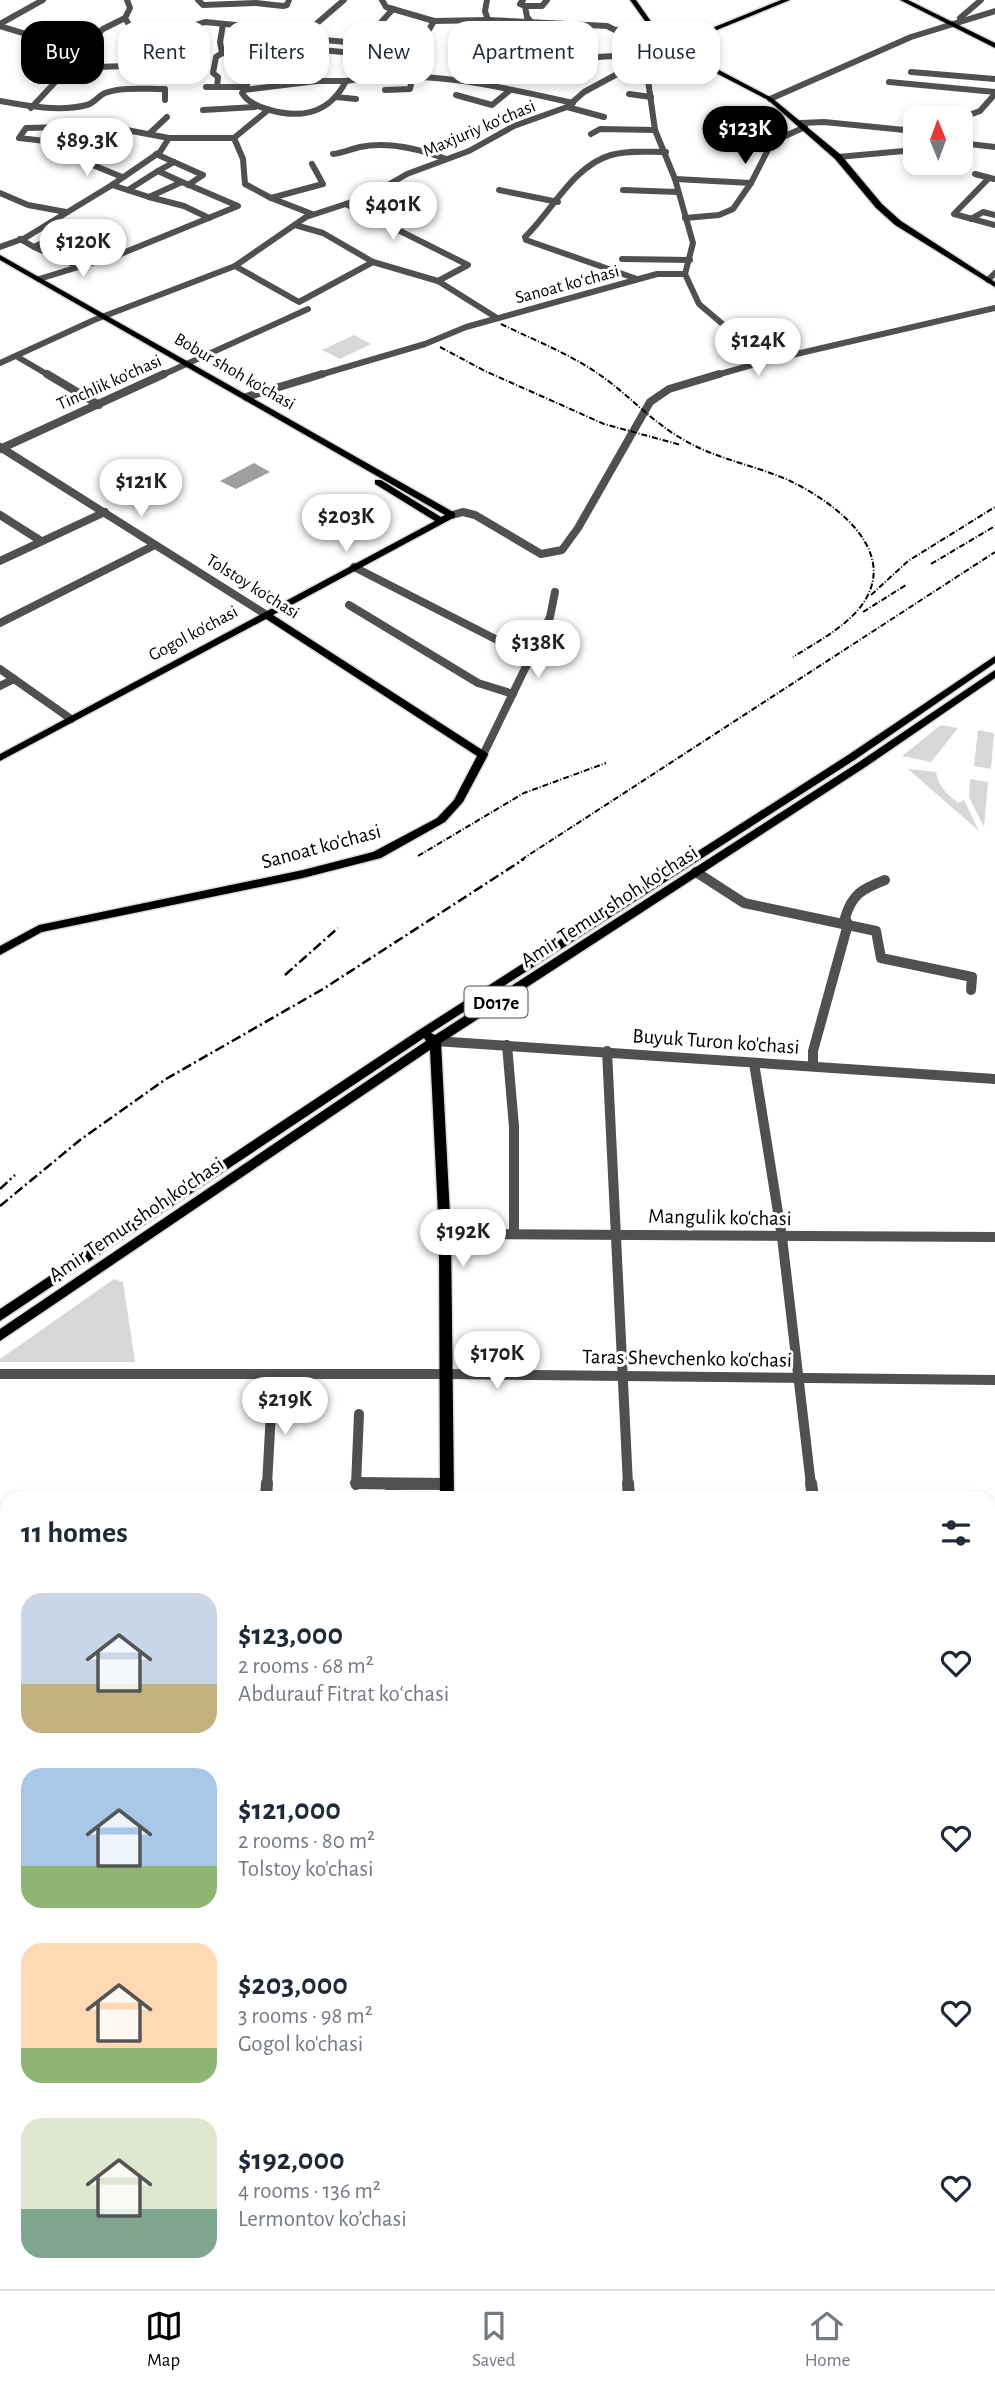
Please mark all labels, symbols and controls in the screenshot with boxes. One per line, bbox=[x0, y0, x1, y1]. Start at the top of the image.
chip: Buy bbox=[21, 21, 104, 84]
chip: Rent bbox=[118, 21, 210, 84]
chip: Filters bbox=[224, 21, 329, 84]
chip: New bbox=[343, 21, 434, 84]
chip: Apartment bbox=[448, 21, 598, 84]
chip: House bbox=[612, 21, 720, 84]
street label: Maxjuriy koʻchasi bbox=[421, 97, 538, 161]
north arrow bbox=[903, 105, 973, 175]
map controls bbox=[903, 105, 973, 175]
pin: $123K bbox=[696, 106, 794, 166]
text: $123K bbox=[719, 117, 771, 140]
pin: $89.3K bbox=[30, 118, 144, 178]
text: $89.3K bbox=[56, 129, 118, 152]
pin: $401K bbox=[344, 182, 442, 242]
text: $401K bbox=[365, 193, 421, 216]
pin: $120K bbox=[34, 219, 132, 279]
text: $120K bbox=[56, 230, 110, 253]
street label: Sanoat koʻchasi bbox=[513, 262, 621, 307]
pin: $124K bbox=[709, 318, 807, 378]
text: $124K bbox=[731, 329, 785, 352]
street label: Bobur shoh ko'chasi bbox=[171, 330, 298, 414]
street label: Tinchlik ko'chasi bbox=[54, 352, 164, 414]
pin: $121K bbox=[92, 460, 190, 519]
text: $121K bbox=[115, 470, 167, 493]
pin: $203K bbox=[297, 494, 395, 554]
text: $203K bbox=[318, 505, 374, 528]
street label: Tolstoy ko'chasi bbox=[203, 551, 302, 623]
street label: Gogol ko'chasi bbox=[146, 603, 241, 665]
pin: $138K bbox=[489, 620, 587, 680]
text: $138K bbox=[511, 631, 565, 654]
street label: Sanoat ko'chasi bbox=[259, 820, 383, 873]
street label: Amir Temur shoh ko'chasi bbox=[517, 841, 701, 971]
road number: D017e bbox=[464, 986, 528, 1018]
street label: Buyuk Turon ko'chasi bbox=[632, 1025, 800, 1058]
street label: Amir Temur shoh ko'chasi bbox=[45, 1153, 228, 1286]
street label: Mangulik ko'chasi bbox=[648, 1206, 792, 1229]
pin: $192K bbox=[414, 1210, 512, 1269]
text: $192K bbox=[436, 1220, 490, 1243]
pin: $170K bbox=[448, 1332, 546, 1391]
text: $170K bbox=[470, 1342, 524, 1365]
street label: Taras Shevchenko ko'chasi bbox=[582, 1346, 792, 1371]
pin: $219K bbox=[236, 1378, 334, 1437]
text: $219K bbox=[258, 1388, 312, 1411]
icon: filters bbox=[937, 1514, 975, 1552]
text: 11 homes bbox=[21, 1518, 128, 1548]
text: $123,000 bbox=[238, 1620, 343, 1650]
icon: home bbox=[77, 1621, 161, 1705]
icon: heart bbox=[937, 1644, 975, 1682]
text: 2 rooms · 68 m² bbox=[238, 1655, 374, 1678]
text: Abdurauf Fitrat koʻchasi bbox=[238, 1683, 449, 1706]
text: $121,000 bbox=[238, 1795, 341, 1825]
icon: home bbox=[77, 1796, 161, 1880]
icon: heart bbox=[937, 1819, 975, 1857]
text: 2 rooms · 80 m² bbox=[238, 1830, 375, 1853]
text: Tolstoy ko'chasi bbox=[238, 1858, 374, 1881]
text: $203,000 bbox=[238, 1970, 348, 2000]
icon: home bbox=[77, 1971, 161, 2055]
icon: heart bbox=[937, 1994, 975, 2032]
text: 3 rooms · 98 m² bbox=[238, 2005, 373, 2028]
text: Gogol ko'chasi bbox=[238, 2033, 363, 2056]
text: $192,000 bbox=[238, 2145, 345, 2175]
icon: home bbox=[77, 2146, 161, 2230]
icon: heart bbox=[937, 2169, 975, 2207]
text: 4 rooms · 136 m² bbox=[238, 2180, 381, 2203]
text: Lermontov ko’chasi bbox=[238, 2208, 407, 2231]
tab: Map bbox=[145, 2307, 183, 2372]
tab: Saved bbox=[472, 2307, 515, 2372]
tab: Home bbox=[805, 2307, 850, 2372]

